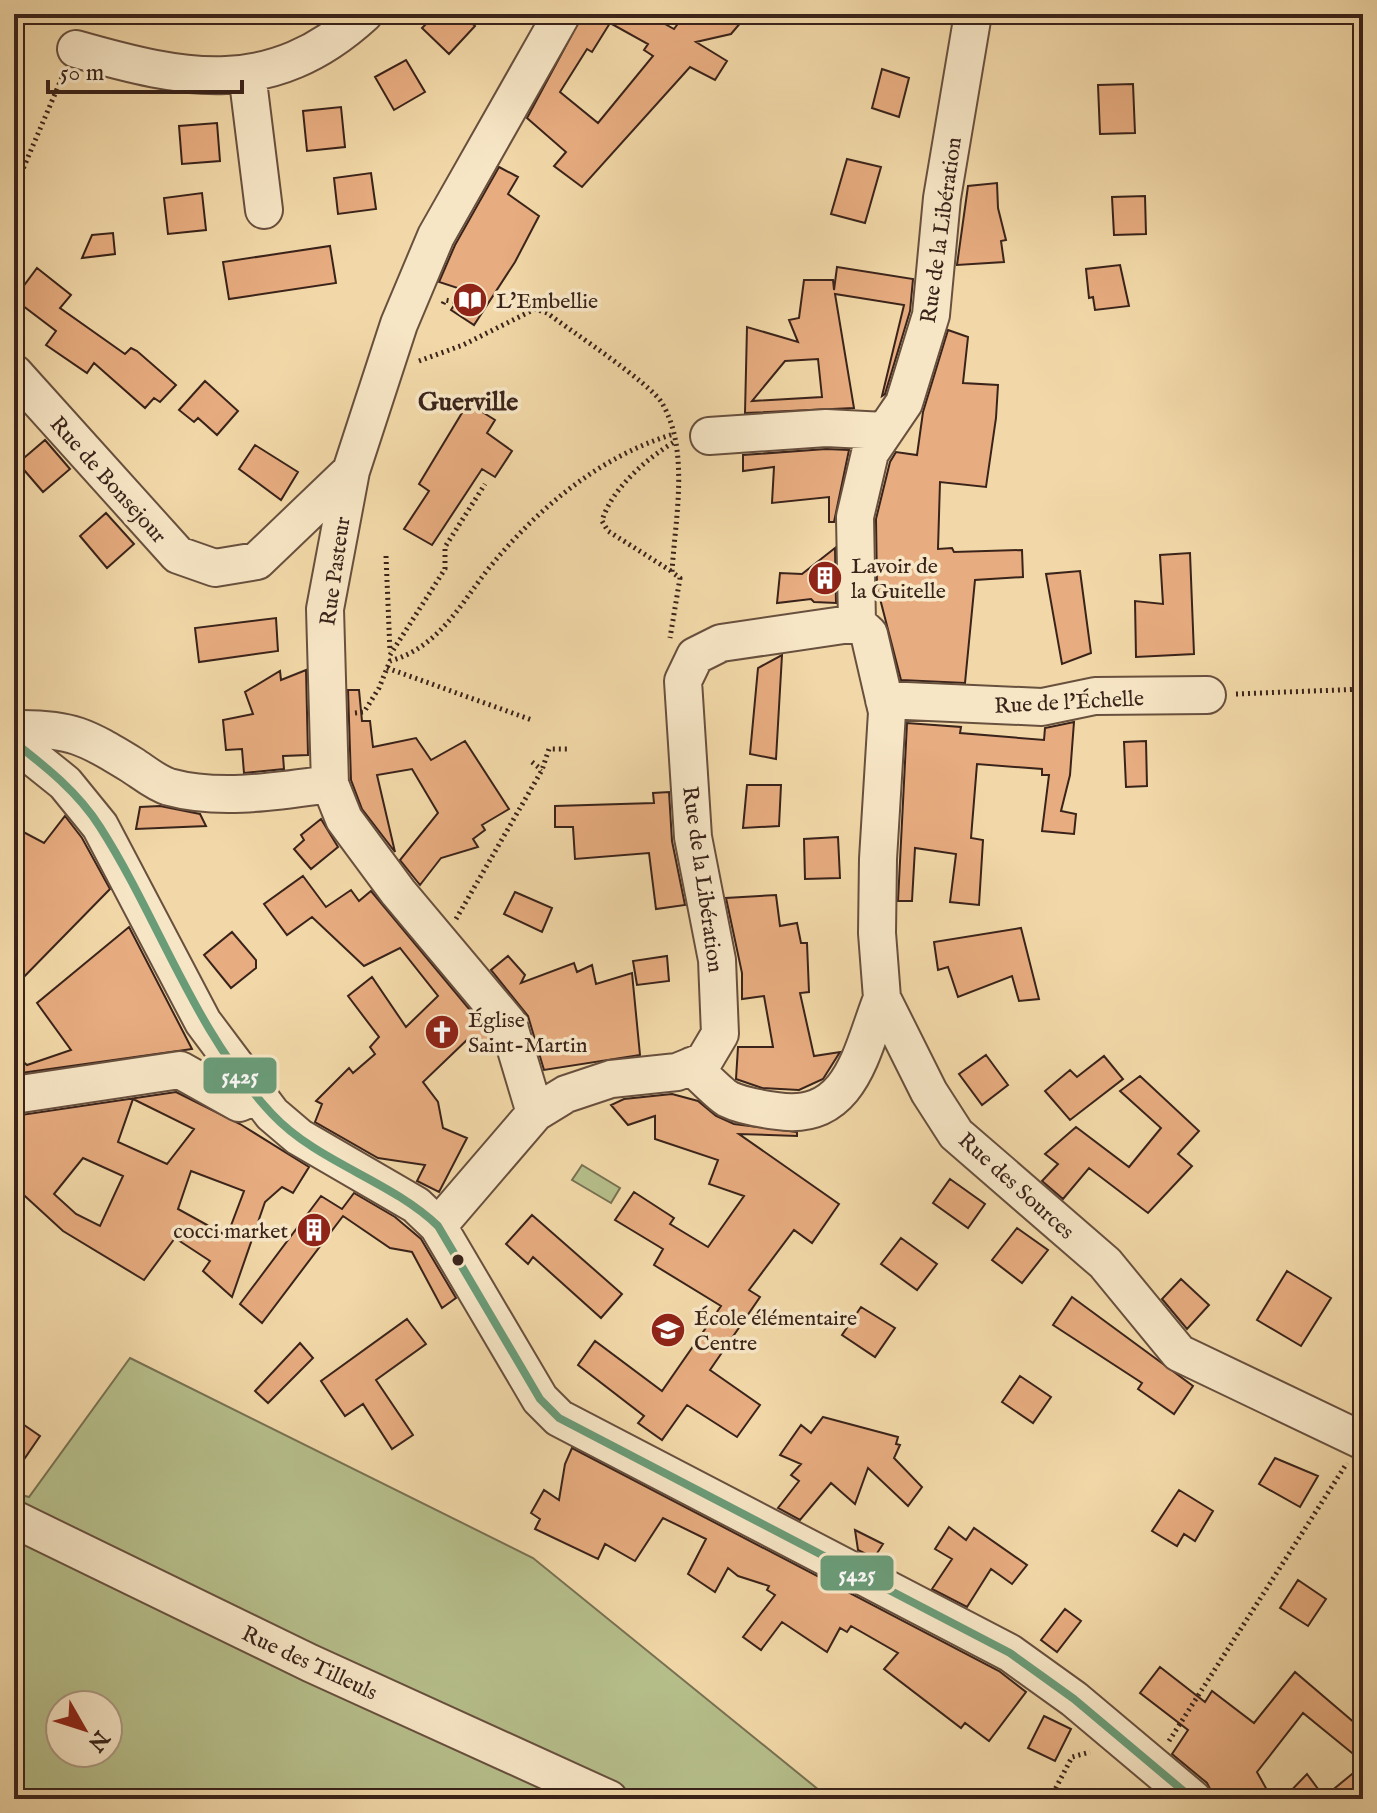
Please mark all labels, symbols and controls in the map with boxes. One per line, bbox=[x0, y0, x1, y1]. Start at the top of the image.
scale bar bbox=[48, 44, 242, 94]
text: 50 m bbox=[60, 58, 104, 89]
street label: Rue de la Libération bbox=[915, 135, 969, 325]
library icon: L'Embellie bbox=[451, 281, 489, 319]
place label: L'Embellie bbox=[496, 288, 598, 316]
district label: Guerville bbox=[418, 386, 518, 419]
street label: Rue de Bonsejour bbox=[43, 411, 172, 550]
street label: Rue Pasteur bbox=[314, 515, 357, 628]
place label: Lavoir de la Guitelle bbox=[851, 553, 946, 606]
building icon: Lavoir de la Guitelle bbox=[806, 559, 844, 597]
street label: Rue de l'Échelle bbox=[993, 685, 1145, 721]
street label: Rue de la Libération bbox=[675, 784, 729, 974]
place label: Église Saint-Martin bbox=[468, 1007, 588, 1060]
church icon: Église Saint-Martin bbox=[423, 1013, 461, 1051]
line badge: 5425 bbox=[202, 1056, 278, 1095]
text: 5425 bbox=[222, 1063, 258, 1091]
street label: Rue des Sources bbox=[952, 1127, 1080, 1246]
building icon: cocci market bbox=[295, 1211, 333, 1249]
place label: cocci market bbox=[173, 1218, 288, 1246]
unlabelled marker bbox=[450, 1252, 466, 1268]
place label: École élémentaire Centre bbox=[694, 1305, 857, 1358]
school or university icon: École élémentaire Centre bbox=[649, 1311, 687, 1349]
line badge: 5425 bbox=[819, 1554, 895, 1592]
text: 5425 bbox=[839, 1561, 875, 1589]
street label: Rue des Tilleuls bbox=[237, 1620, 381, 1707]
north arrow bbox=[44, 1689, 124, 1769]
text: N bbox=[81, 1723, 115, 1757]

